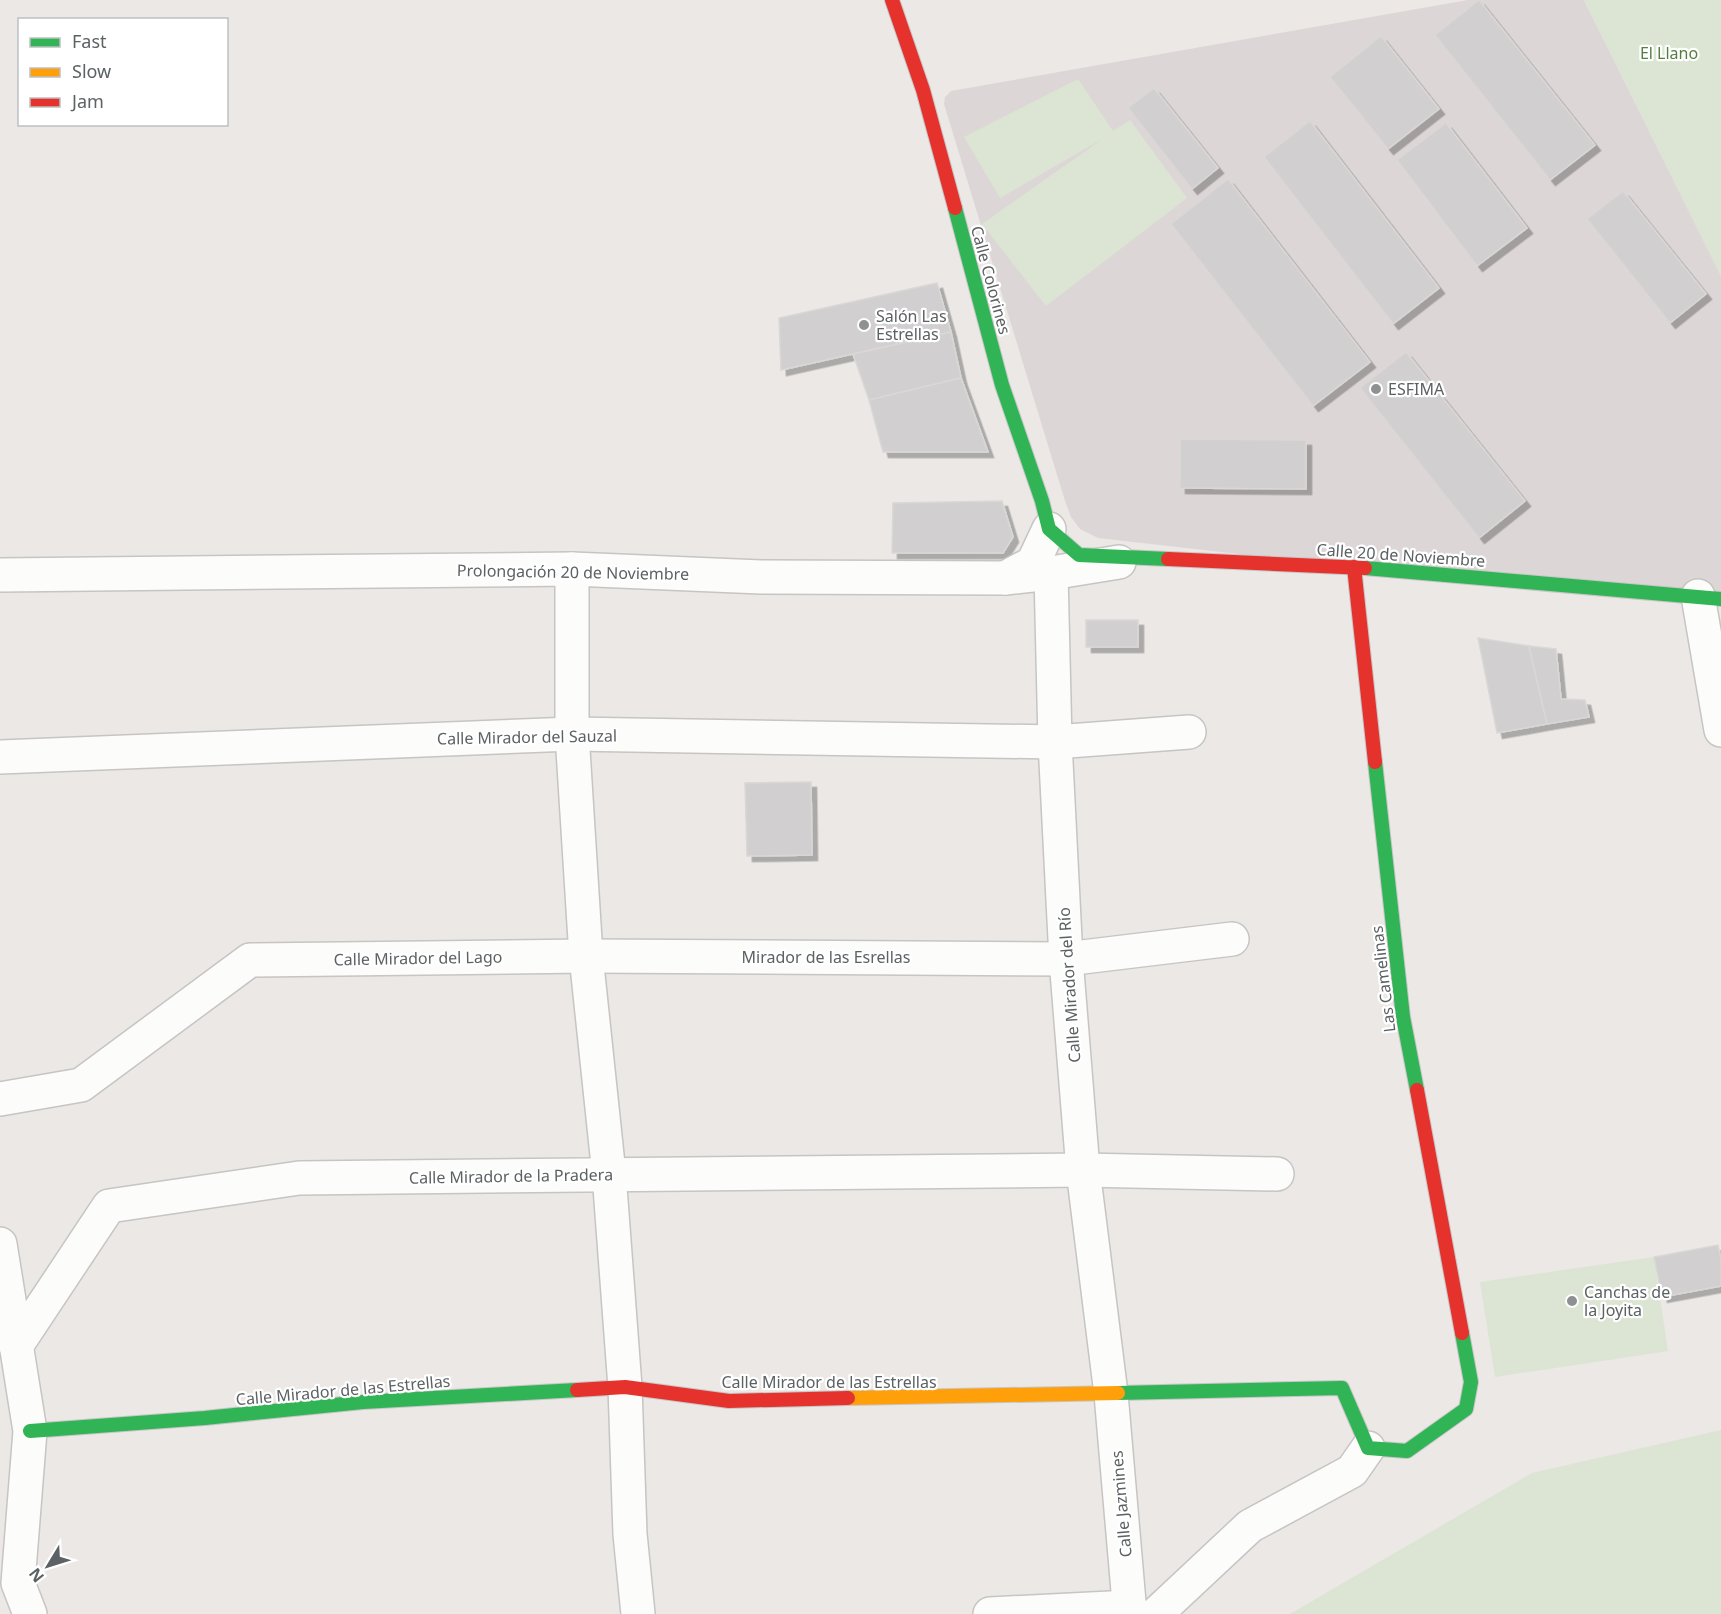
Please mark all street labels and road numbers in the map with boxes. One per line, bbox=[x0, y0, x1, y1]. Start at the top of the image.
street label: Calle Colorines bbox=[966, 223, 1016, 337]
street label: Calle 20 de Noviembre bbox=[1316, 538, 1486, 572]
street label: Prolongación 20 de Noviembre bbox=[457, 559, 689, 585]
street label: Calle Mirador del Sauzal bbox=[437, 724, 617, 750]
street label: Calle Mirador del Río bbox=[1053, 907, 1085, 1063]
street label: Las Camelinas bbox=[1366, 925, 1400, 1033]
street label: Calle Mirador del Lago bbox=[333, 946, 503, 970]
street label: Mirador de las Esrellas bbox=[742, 946, 910, 968]
street label: Calle Mirador de la Pradera bbox=[409, 1163, 613, 1189]
street label: Calle Mirador de las Estrellas bbox=[235, 1370, 451, 1410]
street label: Calle Mirador de las Estrellas bbox=[721, 1371, 937, 1393]
street label: Calle Jazmines bbox=[1105, 1450, 1137, 1558]

